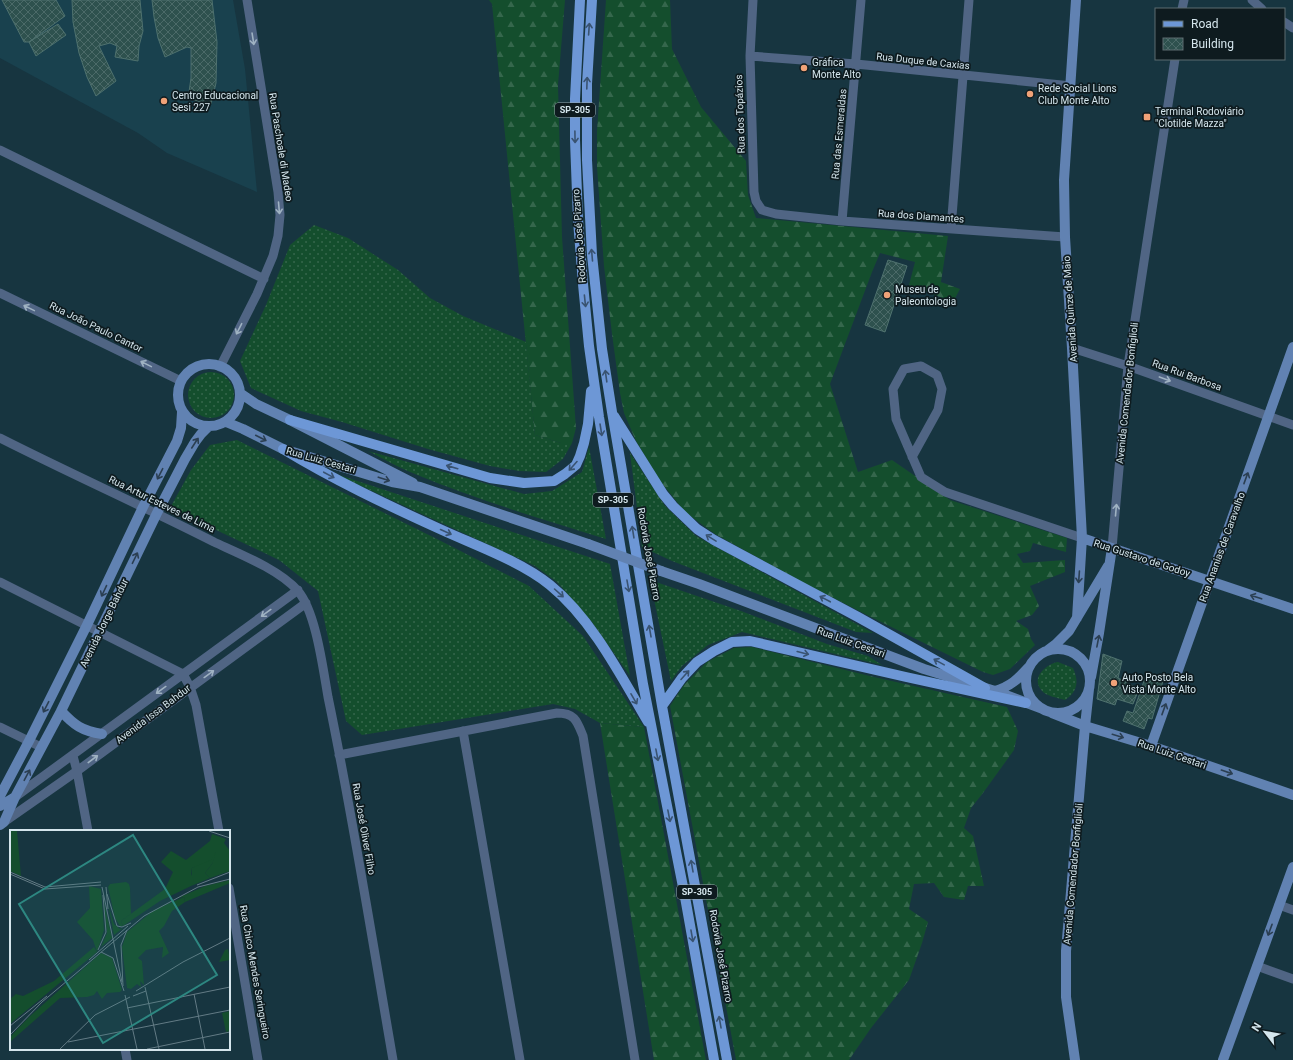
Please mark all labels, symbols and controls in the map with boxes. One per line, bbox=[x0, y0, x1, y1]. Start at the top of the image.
legend bbox=[1155, 8, 1285, 60]
text: Road bbox=[1191, 17, 1219, 31]
one-way arrow bbox=[586, 23, 593, 36]
one-way arrow bbox=[249, 32, 257, 45]
text: Building bbox=[1191, 37, 1234, 51]
street label: Rua Duque de Caxias bbox=[876, 51, 970, 71]
place label: Gráfica Monte Alto bbox=[812, 57, 861, 80]
marker: Gráfica Monte Alto bbox=[799, 63, 809, 73]
street label: Rua dos Topázios bbox=[733, 74, 747, 154]
one-way arrow bbox=[583, 77, 591, 90]
place label: Rede Social Lions Club Monte Alto bbox=[1038, 83, 1117, 106]
street label: Rua das Esmeraldas bbox=[830, 88, 848, 180]
marker: Rede Social Lions Club Monte Alto bbox=[1025, 89, 1035, 99]
place label: Centro Educacional Sesi 227 bbox=[172, 90, 258, 113]
street label: Rua Paschoale di Madeo bbox=[267, 92, 295, 202]
marker: Centro Educacional Sesi 227 bbox=[159, 96, 169, 106]
road number: SP-305 bbox=[555, 103, 595, 117]
place label: Terminal Rodoviário "Clotilde Mazza" bbox=[1155, 106, 1244, 129]
marker: Terminal Rodoviário "Clotilde Mazza" bbox=[1142, 112, 1152, 122]
one-way arrow bbox=[571, 130, 579, 143]
street label: Rodovia José Pizarro bbox=[570, 188, 588, 283]
one-way arrow bbox=[276, 201, 283, 214]
street label: Rua dos Diamantes bbox=[877, 207, 965, 225]
one-way arrow bbox=[588, 249, 595, 262]
street label: Avenida Quinze de Maio bbox=[1061, 255, 1079, 363]
place label: Museu de Paleontologia bbox=[895, 284, 956, 307]
marker: Museu de Paleontologia bbox=[882, 290, 892, 300]
one-way arrow bbox=[581, 294, 588, 307]
street label: Rua João Paulo Cantor bbox=[48, 300, 145, 355]
one-way arrow bbox=[24, 303, 36, 311]
street label: Avenida Comendador Bonfiglioli bbox=[1114, 322, 1140, 464]
one-way arrow bbox=[235, 323, 243, 335]
street label: Rua Rui Barbosa bbox=[1151, 357, 1223, 393]
one-way arrow bbox=[141, 360, 153, 367]
one-way arrow bbox=[602, 370, 610, 383]
one-way arrow bbox=[1158, 376, 1171, 383]
one-way arrow bbox=[597, 423, 605, 436]
one-way arrow bbox=[255, 435, 267, 442]
one-way arrow bbox=[191, 437, 199, 449]
street label: Rua Luiz Cestari bbox=[285, 445, 357, 475]
one-way arrow bbox=[568, 461, 578, 471]
one-way arrow bbox=[446, 463, 459, 470]
one-way arrow bbox=[156, 468, 163, 480]
one-way arrow bbox=[322, 472, 334, 480]
street label: Rua Artur Esteves de Lima bbox=[107, 473, 217, 535]
one-way arrow bbox=[1243, 473, 1251, 485]
one-way arrow bbox=[377, 476, 390, 483]
street label: Rua Ananias de Caravalho bbox=[1197, 490, 1247, 603]
road number: SP-305 bbox=[593, 493, 633, 507]
one-way arrow bbox=[1112, 503, 1119, 516]
street label: Rodovia José Pizarro bbox=[635, 507, 663, 602]
one-way arrow bbox=[629, 526, 637, 539]
one-way arrow bbox=[439, 529, 451, 536]
one-way arrow bbox=[705, 534, 716, 542]
street label: Rua Gustavo de Godoy bbox=[1092, 537, 1192, 579]
one-way arrow bbox=[132, 553, 139, 565]
one-way arrow bbox=[1076, 570, 1083, 583]
street label: Avenida Jorge Bahdur bbox=[78, 576, 131, 669]
one-way arrow bbox=[624, 579, 632, 592]
one-way arrow bbox=[100, 585, 107, 597]
one-way arrow bbox=[554, 589, 565, 598]
one-way arrow bbox=[1250, 593, 1263, 600]
one-way arrow bbox=[819, 595, 831, 603]
one-way arrow bbox=[261, 609, 272, 618]
one-way arrow bbox=[646, 625, 654, 638]
street label: Rua Luiz Cestari bbox=[815, 625, 887, 659]
one-way arrow bbox=[1094, 635, 1102, 648]
one-way arrow bbox=[796, 650, 809, 657]
one-way arrow bbox=[933, 657, 945, 665]
one-way arrow bbox=[681, 669, 690, 680]
one-way arrow bbox=[203, 670, 214, 678]
place label: Auto Posto Bela Vista Monte Alto bbox=[1122, 672, 1196, 695]
marker: Auto Posto Bela Vista Monte Alto bbox=[1109, 678, 1119, 688]
street label: Avenida Issa Bahdur bbox=[114, 682, 193, 746]
one-way arrow bbox=[156, 686, 167, 694]
one-way arrow bbox=[631, 693, 639, 705]
one-way arrow bbox=[42, 701, 49, 713]
one-way arrow bbox=[1161, 703, 1168, 716]
one-way arrow bbox=[1111, 733, 1124, 740]
street label: Rua Luiz Cestari bbox=[1136, 737, 1208, 771]
one-way arrow bbox=[653, 748, 661, 761]
one-way arrow bbox=[87, 755, 98, 764]
one-way arrow bbox=[23, 769, 31, 781]
one-way arrow bbox=[1221, 769, 1233, 777]
street label: Rua José Oliver Filho bbox=[351, 782, 378, 876]
street label: Avenida Comendador Bonfiglioli bbox=[1061, 803, 1085, 945]
one-way arrow bbox=[665, 809, 673, 822]
inset map bbox=[10, 830, 230, 1050]
one-way arrow bbox=[688, 860, 696, 873]
road number: SP-305 bbox=[677, 885, 717, 899]
street label: Rua Chico Mendes Seringueiro bbox=[238, 904, 272, 1040]
street label: Rodovia José Pizarro bbox=[707, 909, 735, 1004]
one-way arrow bbox=[1266, 924, 1274, 936]
one-way arrow bbox=[688, 929, 696, 942]
north arrow bbox=[1245, 1012, 1285, 1052]
one-way arrow bbox=[716, 1015, 724, 1028]
text: N bbox=[1249, 1020, 1265, 1034]

